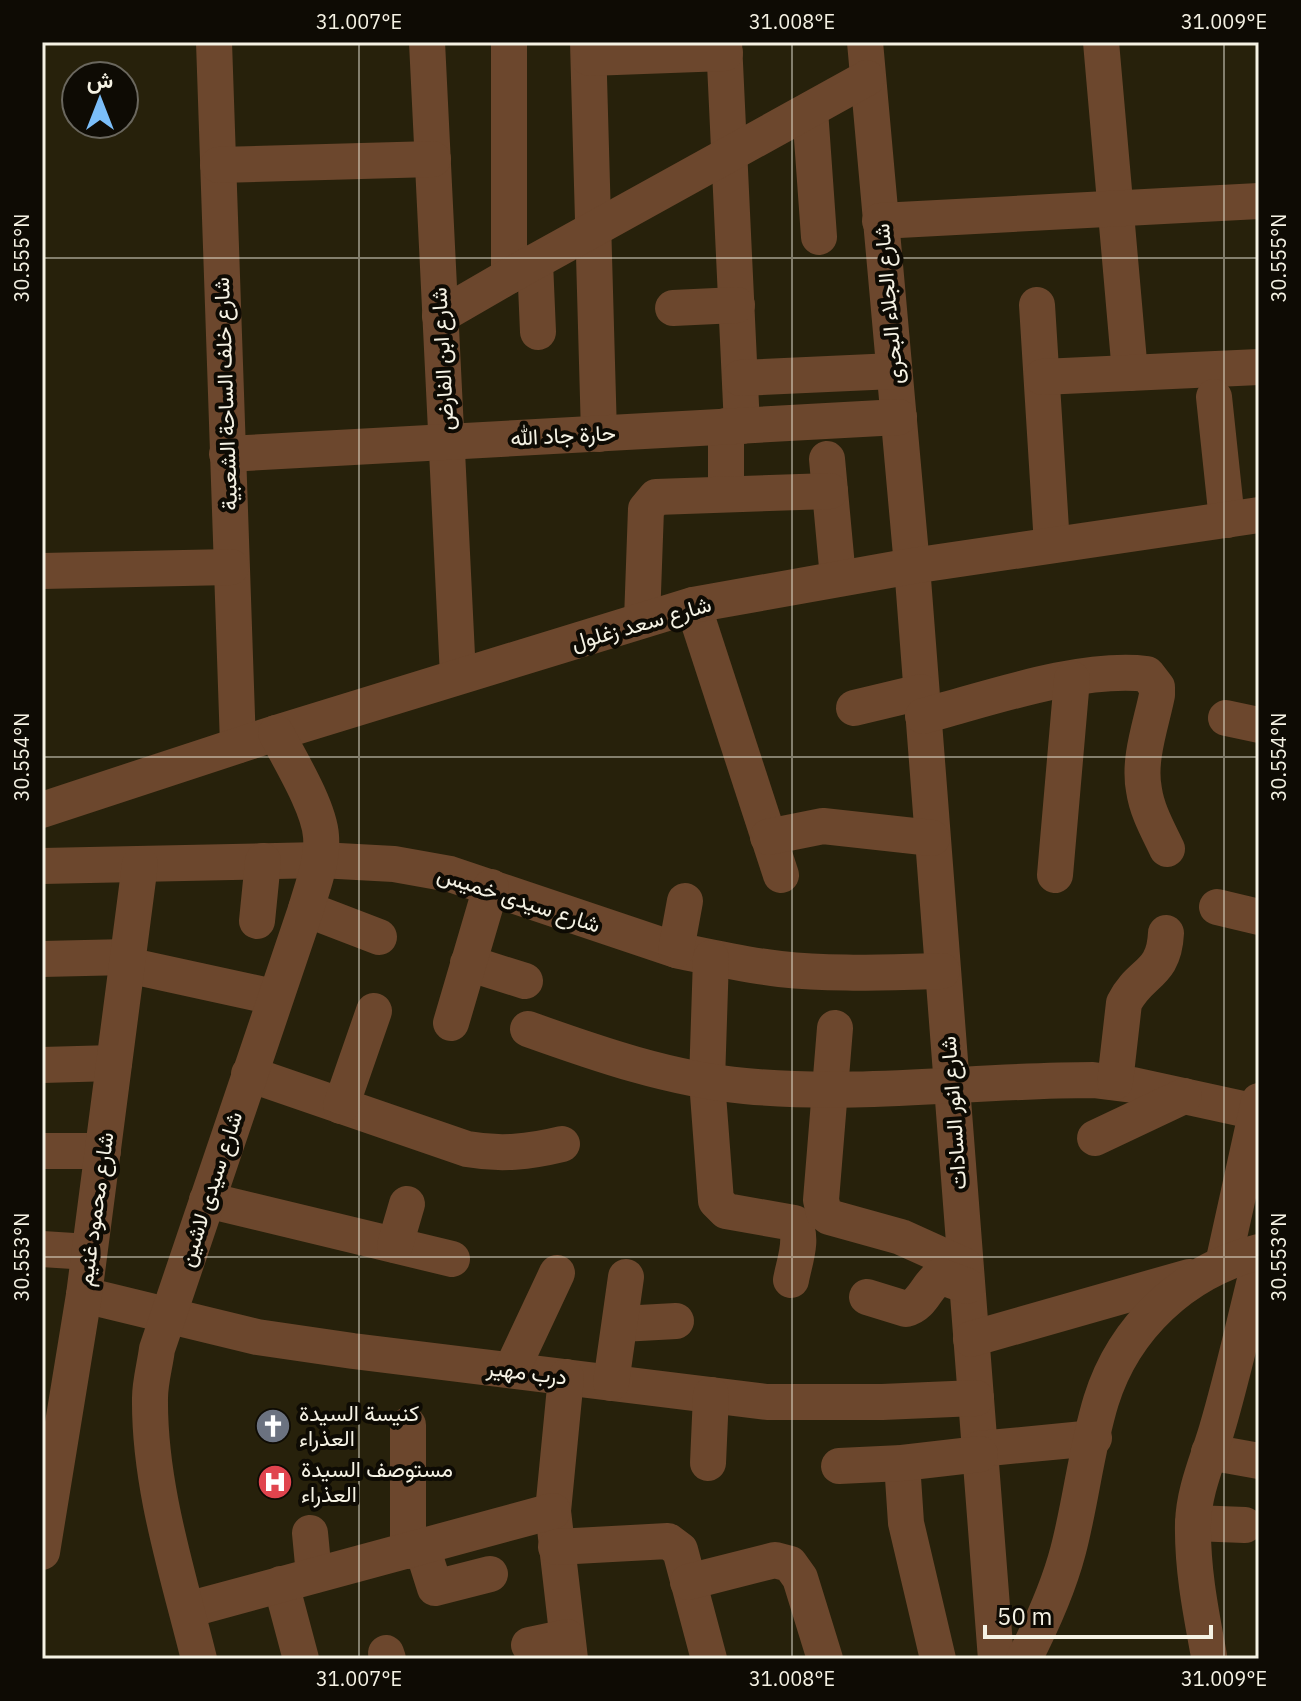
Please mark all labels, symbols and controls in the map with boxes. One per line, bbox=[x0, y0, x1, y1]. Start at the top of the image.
text: 31.007°E bbox=[316, 8, 402, 35]
text: 31.008°E bbox=[749, 8, 835, 35]
text: 31.009°E bbox=[1181, 8, 1267, 35]
north arrow bbox=[60, 60, 140, 140]
text: ش bbox=[87, 65, 113, 94]
text: 30.555°N bbox=[8, 214, 35, 302]
text: 30.555°N bbox=[1265, 214, 1292, 302]
street label: شارع الجلاء البحرى bbox=[866, 222, 910, 386]
street label: شارع خلف الساحة الشعبية bbox=[206, 277, 244, 511]
street label: شارع ابن الفارض bbox=[423, 287, 461, 431]
street label: حارة جاد الله bbox=[509, 417, 616, 452]
street label: شارع سعد زغلول bbox=[567, 589, 715, 657]
text: 30.554°N bbox=[8, 713, 35, 801]
text: 30.554°N bbox=[1265, 713, 1292, 801]
street label: شارع سيدى خميس bbox=[434, 859, 604, 939]
street label: شارع انور السادات bbox=[933, 1035, 973, 1191]
street label: شارع سيدى لاشين bbox=[171, 1108, 249, 1270]
street label: شارع محمود غنيم bbox=[69, 1130, 121, 1288]
text: 30.553°N bbox=[8, 1213, 35, 1301]
text: 30.553°N bbox=[1265, 1213, 1292, 1301]
street label: درب مهير bbox=[484, 1352, 569, 1391]
place label: كنيسة السيدة العذراء bbox=[299, 1398, 420, 1452]
church icon: كنيسة السيدة العذراء bbox=[254, 1407, 292, 1445]
place label: مستوصف السيدة العذراء bbox=[301, 1454, 453, 1508]
hospital icon: مستوصف السيدة العذراء bbox=[256, 1463, 294, 1501]
scale bar bbox=[985, 1589, 1211, 1639]
text: 50 m bbox=[997, 1600, 1052, 1632]
text: 31.007°E bbox=[316, 1665, 402, 1692]
text: 31.008°E bbox=[749, 1665, 835, 1692]
text: 31.009°E bbox=[1181, 1665, 1267, 1692]

